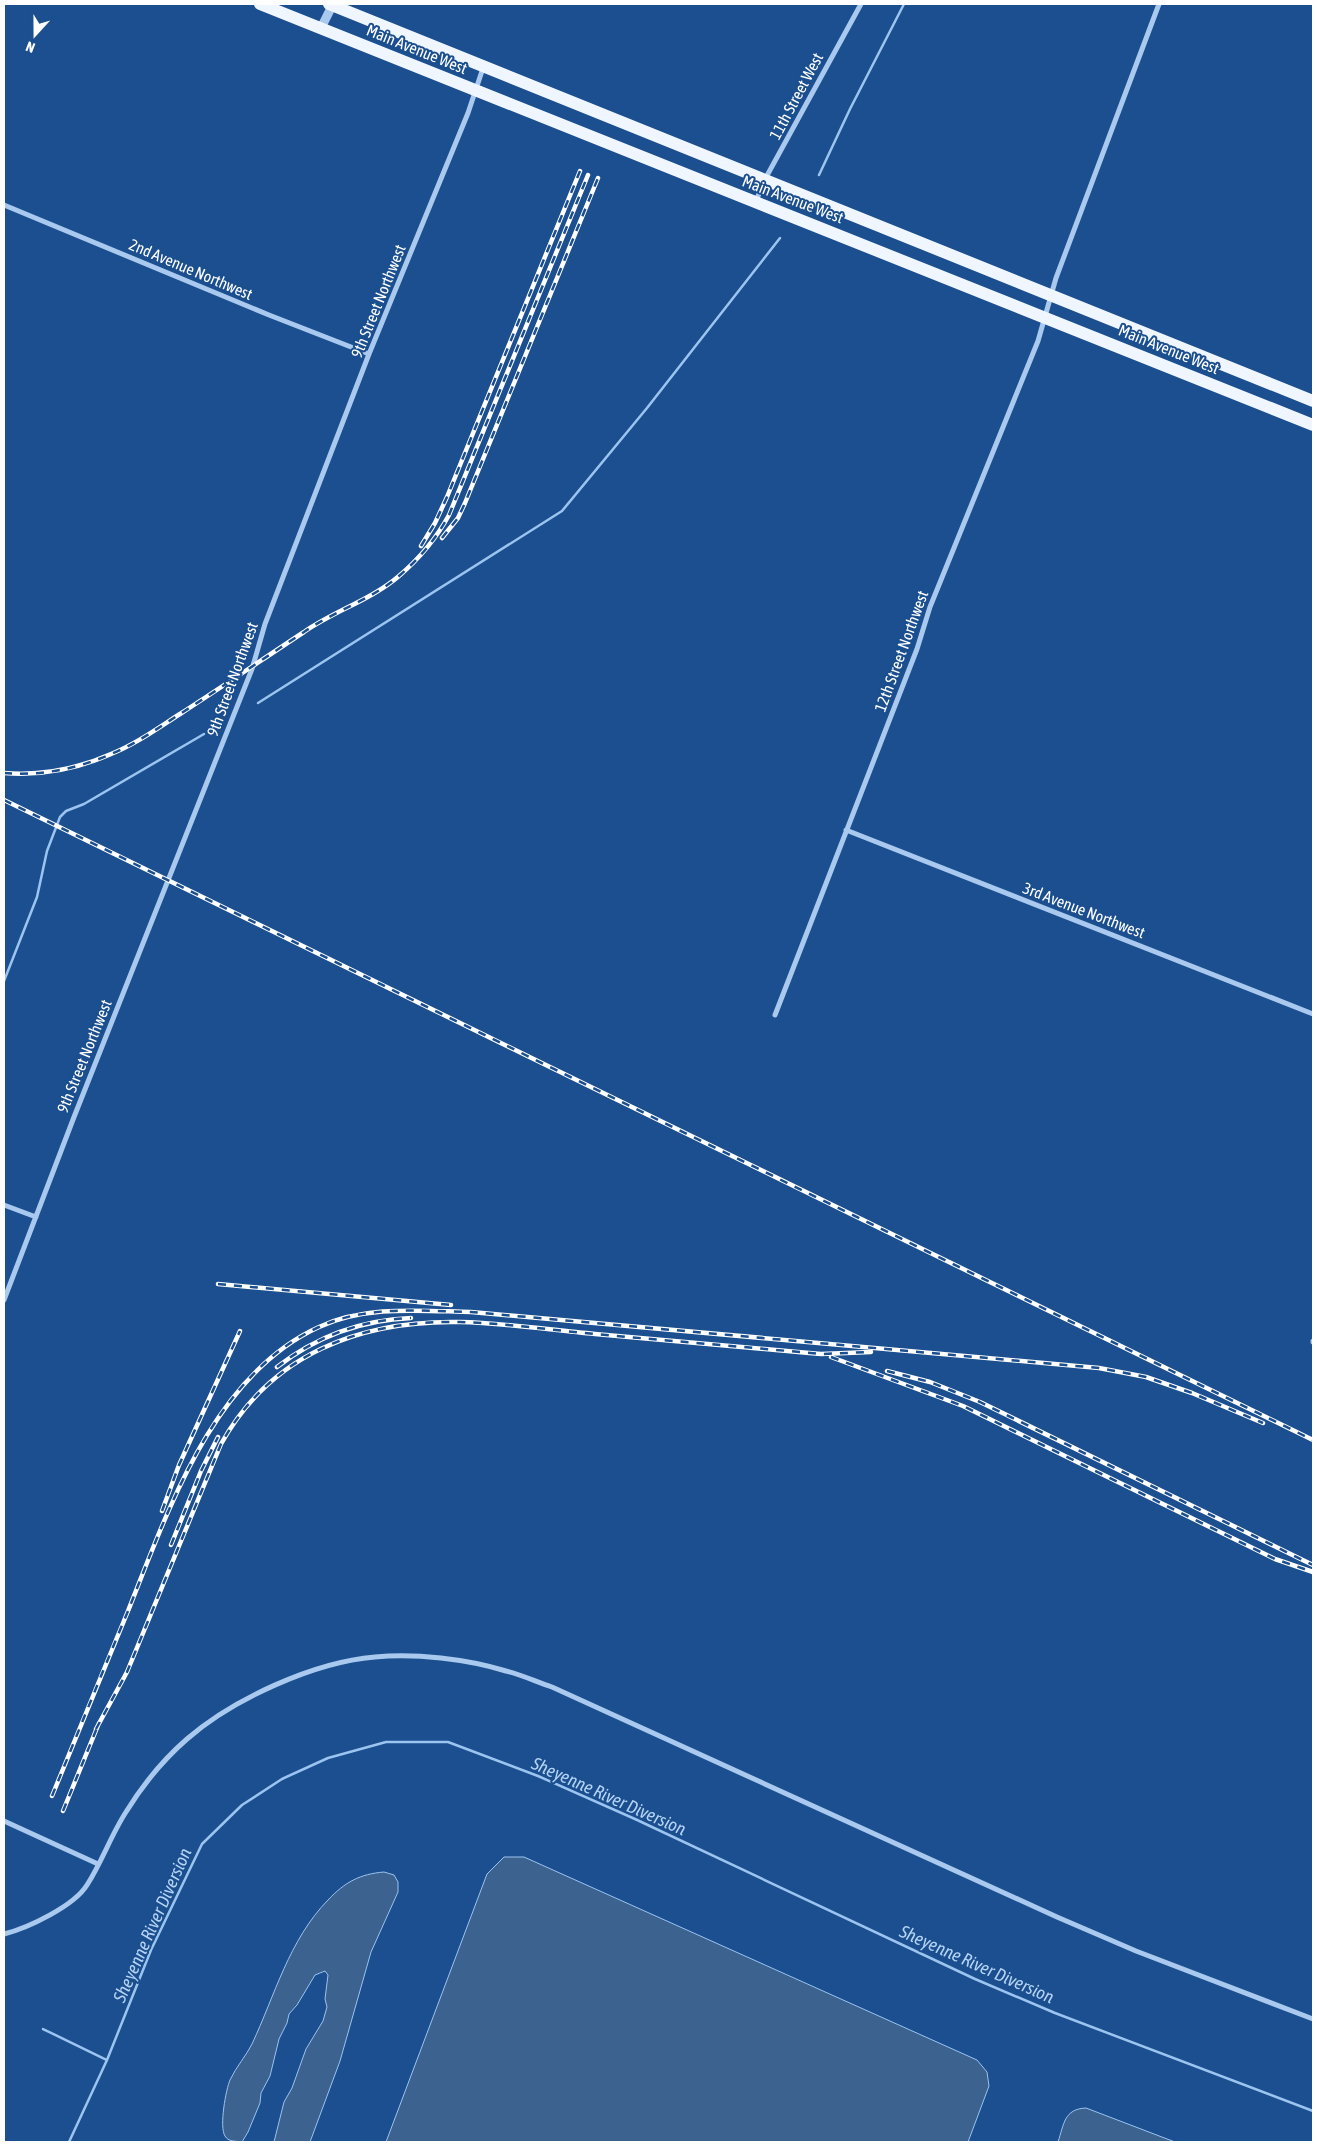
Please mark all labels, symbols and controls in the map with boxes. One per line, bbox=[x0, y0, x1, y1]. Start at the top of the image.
north arrow bbox=[10, 10, 60, 60]
street label: Main Avenue West bbox=[364, 21, 470, 78]
text: N bbox=[24, 38, 37, 56]
street label: 11th Street West bbox=[766, 49, 827, 142]
street label: Main Avenue West bbox=[740, 171, 846, 227]
street label: 2nd Avenue Northwest bbox=[127, 235, 256, 303]
street label: 9th Street Northwest bbox=[347, 242, 409, 360]
street label: Main Avenue West bbox=[1116, 321, 1222, 378]
street label: 12th Street Northwest bbox=[871, 588, 931, 714]
street label: 9th Street Northwest bbox=[203, 619, 261, 739]
street label: 3rd Avenue Northwest bbox=[1020, 878, 1148, 942]
street label: 9th Street Northwest bbox=[53, 997, 115, 1115]
water label: Sheyenne River Diversion bbox=[528, 1752, 690, 1840]
water label: Sheyenne River Diversion bbox=[108, 1844, 196, 2006]
water label: Sheyenne River Diversion bbox=[896, 1920, 1058, 2008]

